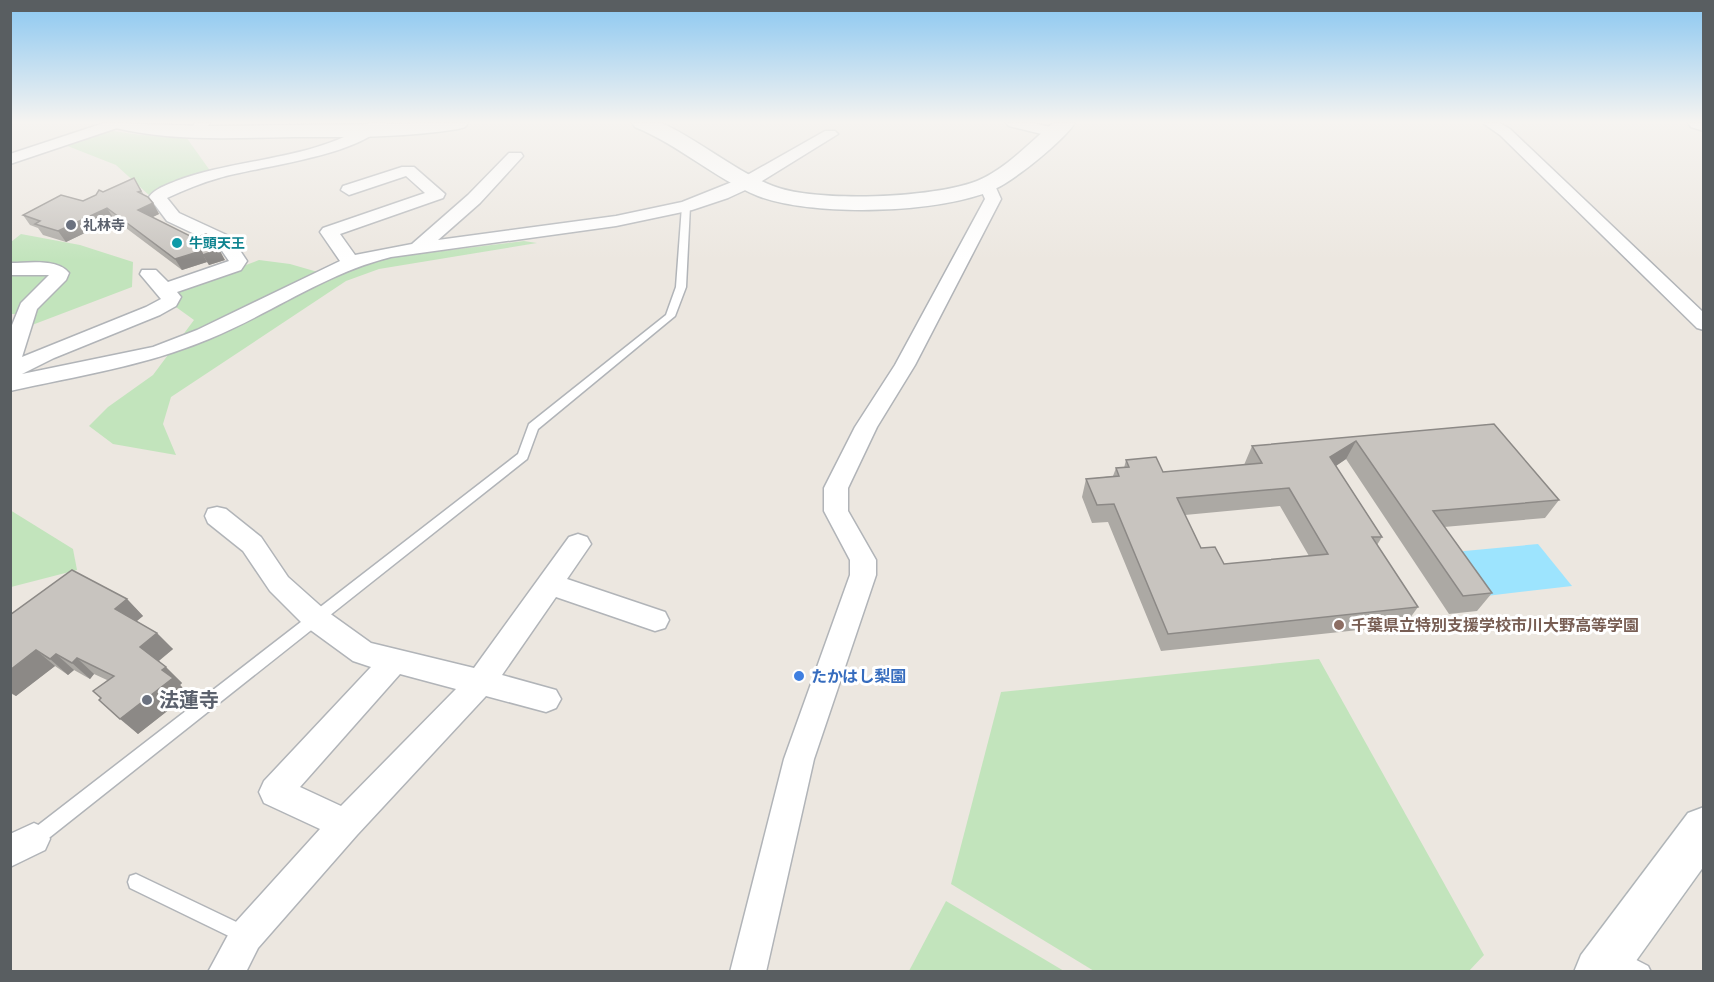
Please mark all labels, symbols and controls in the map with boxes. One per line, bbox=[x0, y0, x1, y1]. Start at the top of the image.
place label: 礼林寺 bbox=[83, 217, 125, 233]
marker: 礼林寺 bbox=[64, 218, 78, 232]
place label: 牛頭天王 bbox=[189, 235, 245, 251]
marker: 牛頭天王 bbox=[170, 236, 184, 250]
place label: 千葉県立特別支援学校市川大野高等学園 bbox=[1351, 617, 1639, 634]
marker: 千葉県立特別支援学校市川大野高等学園 bbox=[1332, 618, 1346, 632]
place label: たかはし梨園 bbox=[811, 668, 906, 685]
marker: たかはし梨園 bbox=[792, 669, 806, 683]
place label: 法蓮寺 bbox=[159, 689, 219, 711]
marker: 法蓮寺 bbox=[140, 693, 154, 707]

